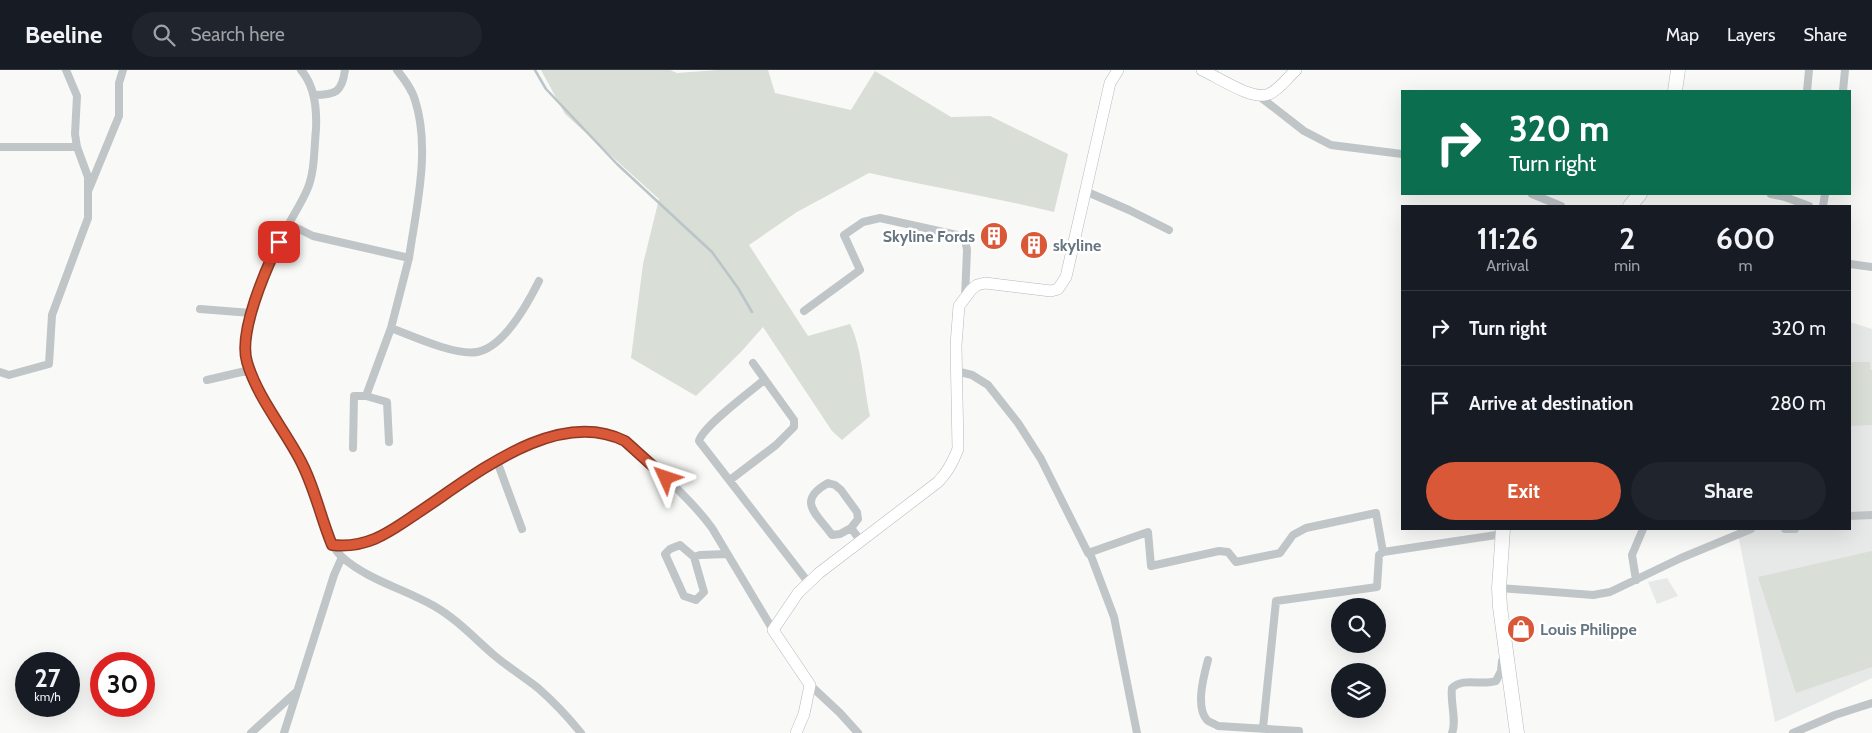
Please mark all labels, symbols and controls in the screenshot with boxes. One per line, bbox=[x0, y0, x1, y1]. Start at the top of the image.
search box bbox=[132, 12, 482, 57]
text: Beeline bbox=[25, 20, 102, 49]
icon: search bbox=[150, 21, 178, 49]
text: Search here bbox=[190, 23, 285, 46]
text: Map bbox=[1666, 24, 1699, 46]
text: Layers bbox=[1727, 24, 1776, 46]
text: Share bbox=[1804, 24, 1847, 46]
text: 320 m bbox=[1509, 107, 1609, 150]
icon: right bbox=[1426, 110, 1491, 175]
text: Turn right bbox=[1509, 150, 1596, 177]
text: 11:26 bbox=[1477, 220, 1538, 257]
text: 2 bbox=[1619, 220, 1635, 257]
text: 600 bbox=[1716, 220, 1775, 257]
pin bbox=[258, 221, 300, 263]
building icon: Skyline Fords bbox=[979, 221, 1009, 251]
place label: Skyline Fords bbox=[883, 227, 975, 246]
icon: arrive bbox=[265, 228, 293, 256]
building icon: skyline bbox=[1019, 230, 1049, 260]
place label: skyline bbox=[1053, 236, 1101, 255]
text: Arrival bbox=[1486, 256, 1529, 275]
text: min bbox=[1614, 256, 1640, 275]
text: m bbox=[1739, 256, 1753, 275]
icon: right bbox=[1426, 314, 1454, 342]
text: Turn right bbox=[1469, 317, 1547, 340]
text: 320 m bbox=[1772, 317, 1826, 340]
icon: arrive bbox=[1426, 389, 1454, 417]
text: Arrive at destination bbox=[1469, 392, 1633, 415]
text: 280 m bbox=[1770, 392, 1826, 415]
position arrow bbox=[639, 451, 691, 503]
button: Exit bbox=[1426, 462, 1621, 520]
button: Share bbox=[1631, 462, 1826, 520]
map controls bbox=[1331, 598, 1386, 718]
button: search bbox=[1331, 598, 1386, 653]
shop icon: Louis Philippe bbox=[1506, 614, 1536, 644]
place label: Louis Philippe bbox=[1540, 620, 1637, 639]
speed limit sign: 30 bbox=[90, 652, 155, 717]
text: 27 bbox=[35, 663, 60, 693]
button: layers bbox=[1331, 663, 1386, 718]
text: km/h bbox=[34, 689, 61, 704]

